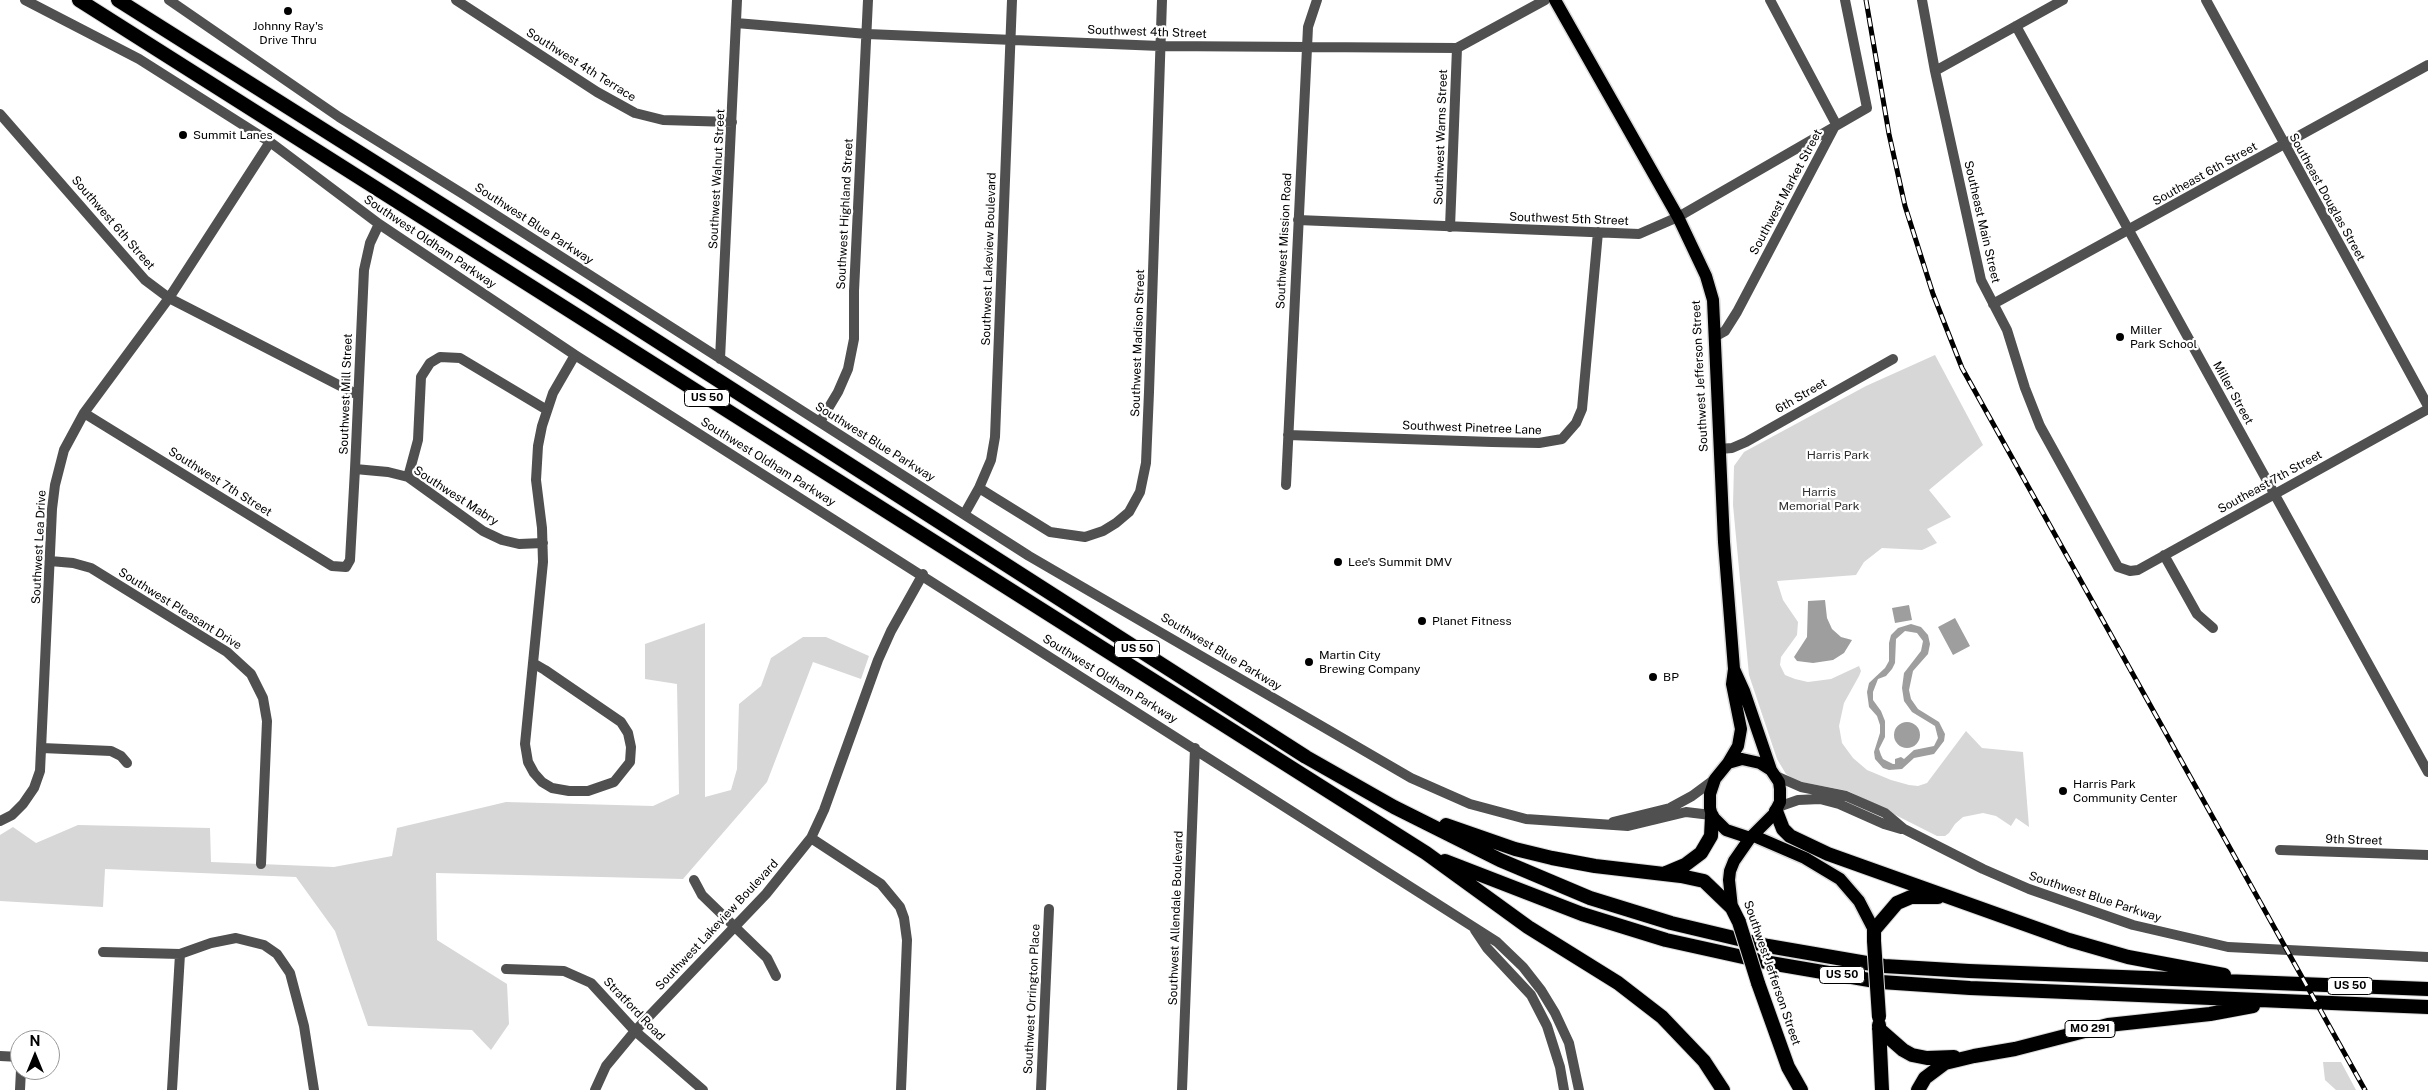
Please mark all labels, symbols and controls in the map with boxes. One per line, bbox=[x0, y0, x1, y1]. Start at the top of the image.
marker: Johnny Ray's Drive Thru bbox=[282, 5, 294, 17]
place label: Johnny Ray's Drive Thru bbox=[253, 19, 323, 47]
street label: Southwest 4th Street bbox=[1087, 23, 1207, 41]
street label: Southwest 4th Terrace bbox=[523, 25, 639, 105]
street label: Southwest Warns Street bbox=[1431, 69, 1451, 205]
street label: Southwest Walnut Street bbox=[706, 109, 728, 249]
street label: Southwest Market Street bbox=[1747, 127, 1825, 257]
place label: Summit Lanes bbox=[193, 128, 273, 142]
marker: Summit Lanes bbox=[177, 129, 189, 141]
street label: Southeast Douglas Street bbox=[2286, 131, 2368, 263]
street label: Southwest Highland Street bbox=[834, 138, 856, 290]
street label: Southeast 6th Street bbox=[2150, 139, 2260, 209]
street label: Southeast Main Street bbox=[1961, 159, 2003, 285]
street label: Southwest Lakeview Boulevard bbox=[979, 172, 999, 346]
street label: Southwest 6th Street bbox=[68, 173, 158, 273]
street label: Southwest Mission Road bbox=[1273, 173, 1295, 309]
street label: Southwest Blue Parkway bbox=[472, 180, 596, 268]
street label: Southwest Oldham Parkway bbox=[361, 192, 499, 292]
street label: Southwest 5th Street bbox=[1509, 210, 1629, 228]
street label: Southwest Madison Street bbox=[1128, 269, 1148, 417]
street label: Southwest Jefferson Street bbox=[1689, 300, 1711, 452]
place label: Miller Park School bbox=[2130, 323, 2197, 351]
marker: Miller Park School bbox=[2114, 331, 2126, 343]
street label: Southwest Mill Street bbox=[337, 333, 355, 455]
street label: Miller Street bbox=[2210, 359, 2256, 427]
street label: 6th Street bbox=[1773, 376, 1829, 416]
road number: US 50 bbox=[684, 389, 730, 406]
street label: Southwest Blue Parkway bbox=[812, 399, 938, 485]
street label: Southwest Oldham Parkway bbox=[698, 414, 838, 510]
street label: Southwest Pinetree Lane bbox=[1402, 418, 1542, 438]
street label: Southwest 7th Street bbox=[166, 444, 274, 520]
street label: Southeast 7th Street bbox=[2215, 447, 2325, 517]
park label: Harris Park bbox=[1807, 448, 1869, 462]
street label: Southwest Mabry bbox=[411, 463, 501, 529]
park label: Harris Memorial Park bbox=[1779, 485, 1859, 513]
street label: Southwest Lea Drive bbox=[29, 490, 49, 604]
place label: Lee's Summit DMV bbox=[1348, 555, 1452, 569]
marker: Lee's Summit DMV bbox=[1332, 556, 1344, 568]
street label: Southwest Pleasant Drive bbox=[116, 565, 244, 653]
street label: Southwest Blue Parkway bbox=[1158, 610, 1284, 694]
place label: Planet Fitness bbox=[1432, 614, 1511, 628]
marker: Planet Fitness bbox=[1416, 615, 1428, 627]
street label: Southwest Oldham Parkway bbox=[1040, 631, 1180, 727]
road number: US 50 bbox=[1114, 641, 1160, 658]
place label: Martin City Brewing Company bbox=[1319, 648, 1420, 676]
marker: Martin City Brewing Company bbox=[1303, 656, 1315, 668]
place label: BP bbox=[1663, 670, 1679, 684]
marker: BP bbox=[1647, 671, 1659, 683]
place label: Harris Park Community Center bbox=[2073, 777, 2177, 805]
marker: Harris Park Community Center bbox=[2057, 785, 2069, 797]
street label: Southwest Allendale Boulevard bbox=[1166, 830, 1186, 1006]
street label: 9th Street bbox=[2325, 832, 2383, 848]
street label: Southwest Lakeview Boulevard bbox=[653, 857, 781, 993]
street label: Southwest Blue Parkway bbox=[2027, 869, 2163, 925]
street label: Southwest Jefferson Street bbox=[1740, 899, 1804, 1047]
street label: Southwest Orrington Place bbox=[1021, 923, 1043, 1075]
road number: US 50 bbox=[1820, 966, 1864, 984]
street label: Stratford Road bbox=[600, 974, 668, 1044]
road number: US 50 bbox=[2328, 978, 2372, 994]
road number: MO 291 bbox=[2065, 1021, 2115, 1038]
north arrow bbox=[10, 1030, 60, 1080]
text: N bbox=[30, 1033, 40, 1049]

